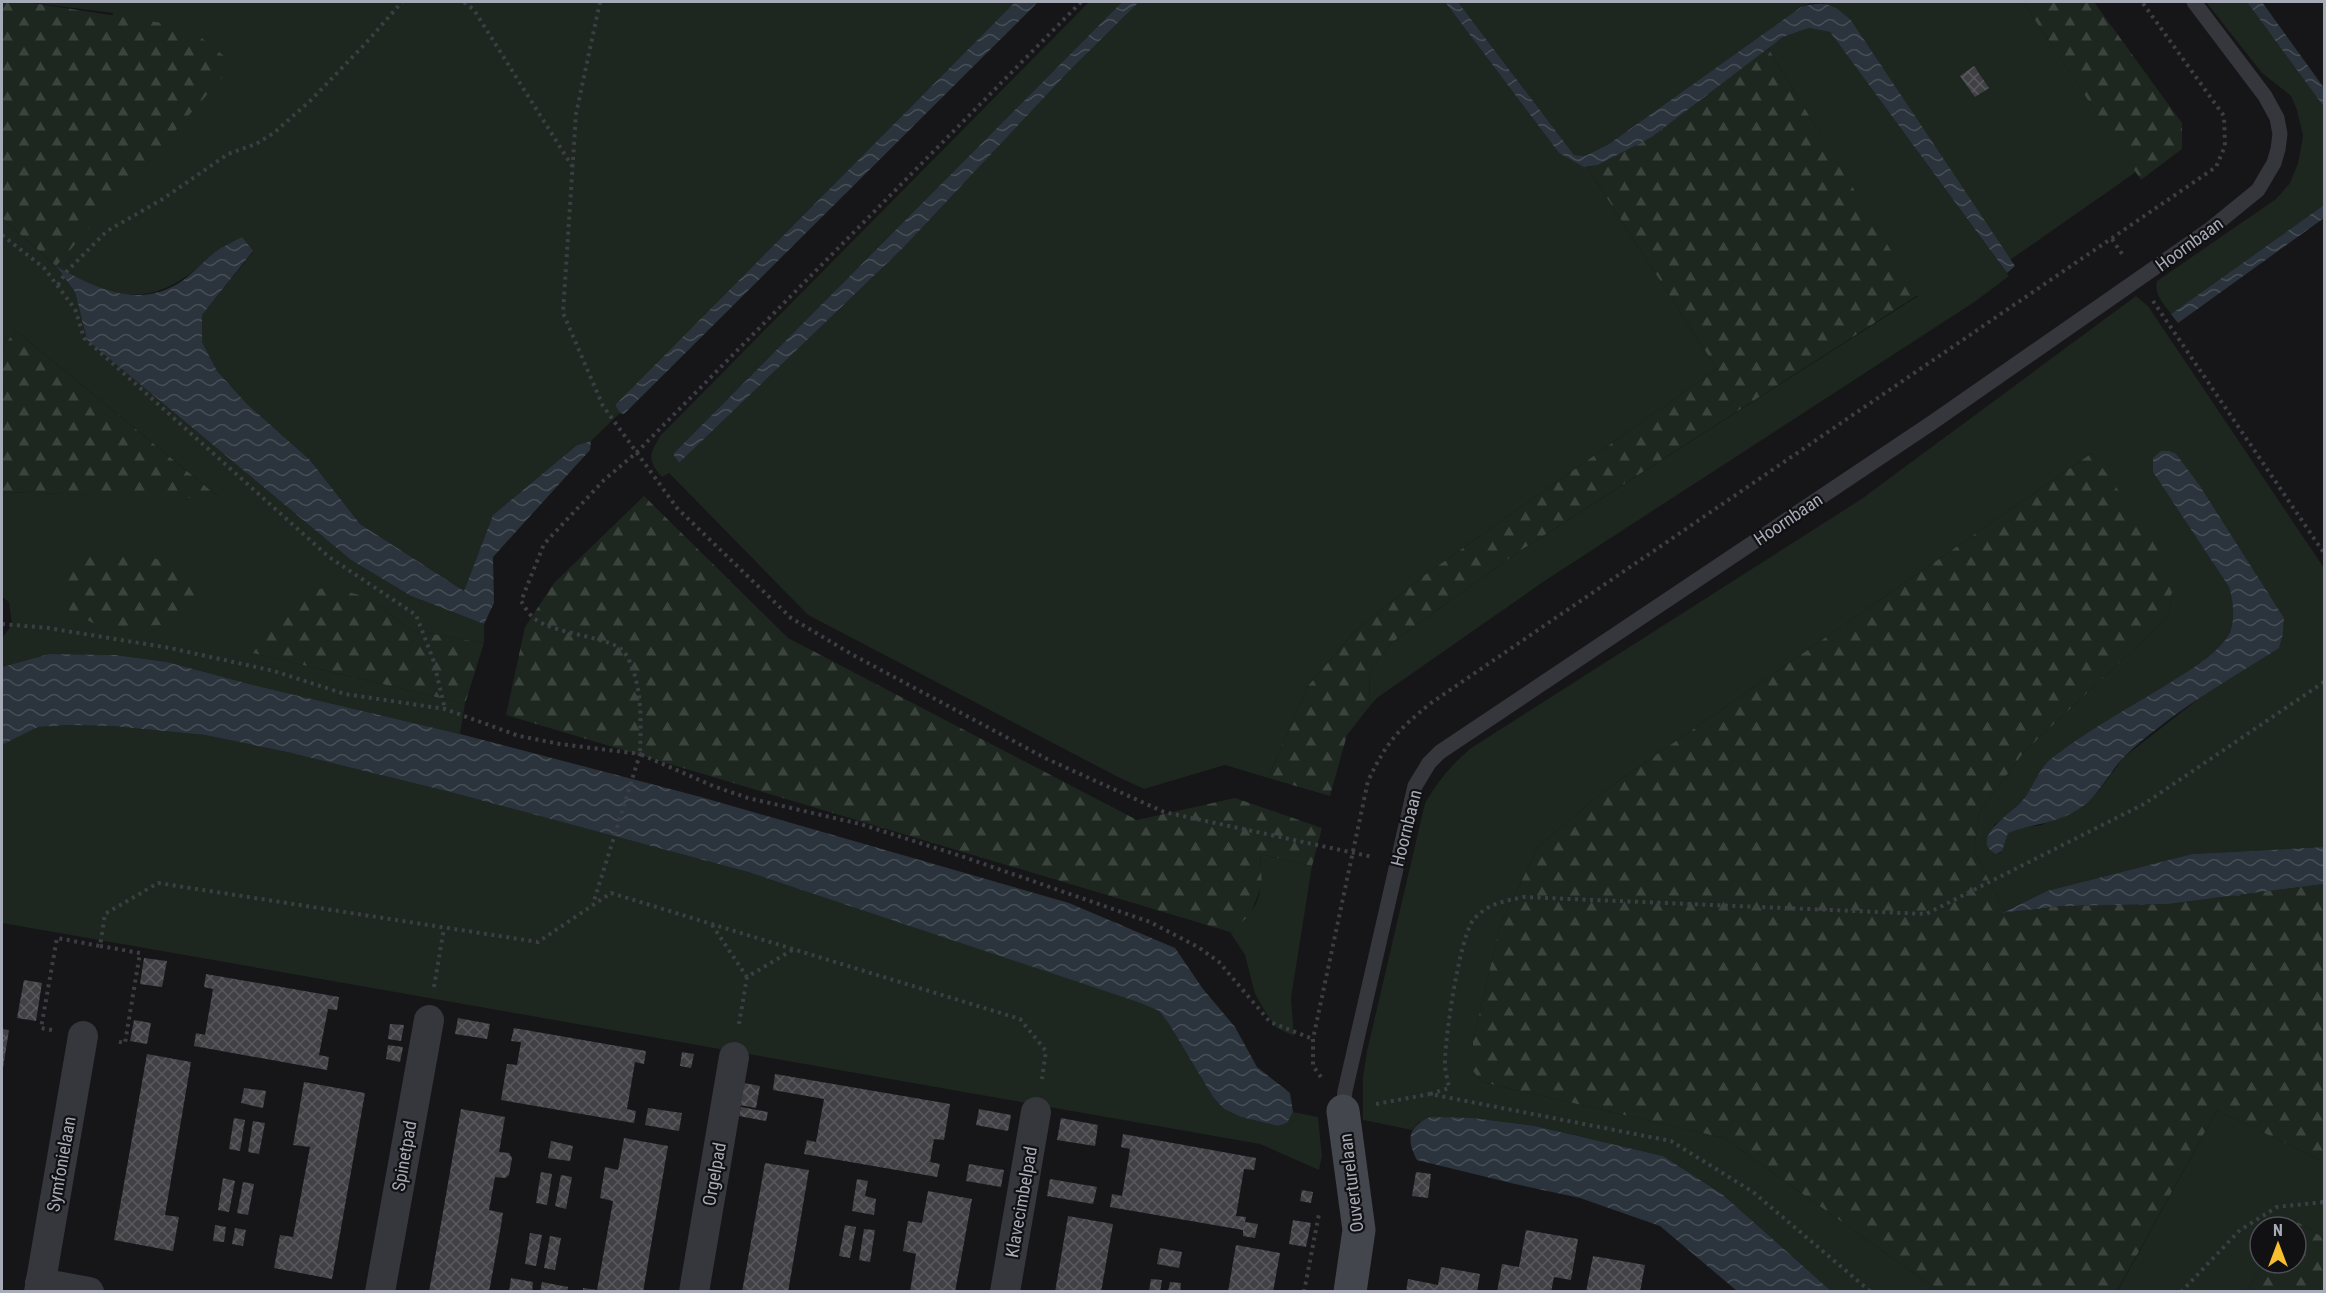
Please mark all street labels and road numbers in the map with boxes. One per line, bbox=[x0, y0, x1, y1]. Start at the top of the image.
street label: Hoornbaan bbox=[2151, 212, 2227, 276]
street label: Hoornbaan bbox=[1750, 488, 1826, 550]
street label: Hoornbaan bbox=[1386, 787, 1426, 869]
street label: Symfonielaan bbox=[42, 1115, 80, 1213]
street label: Spinetpad bbox=[387, 1119, 421, 1193]
street label: Ouverturelaan bbox=[1335, 1132, 1367, 1234]
street label: Orgelpad bbox=[698, 1141, 730, 1207]
street label: Klavecimbelpad bbox=[1001, 1145, 1041, 1259]

